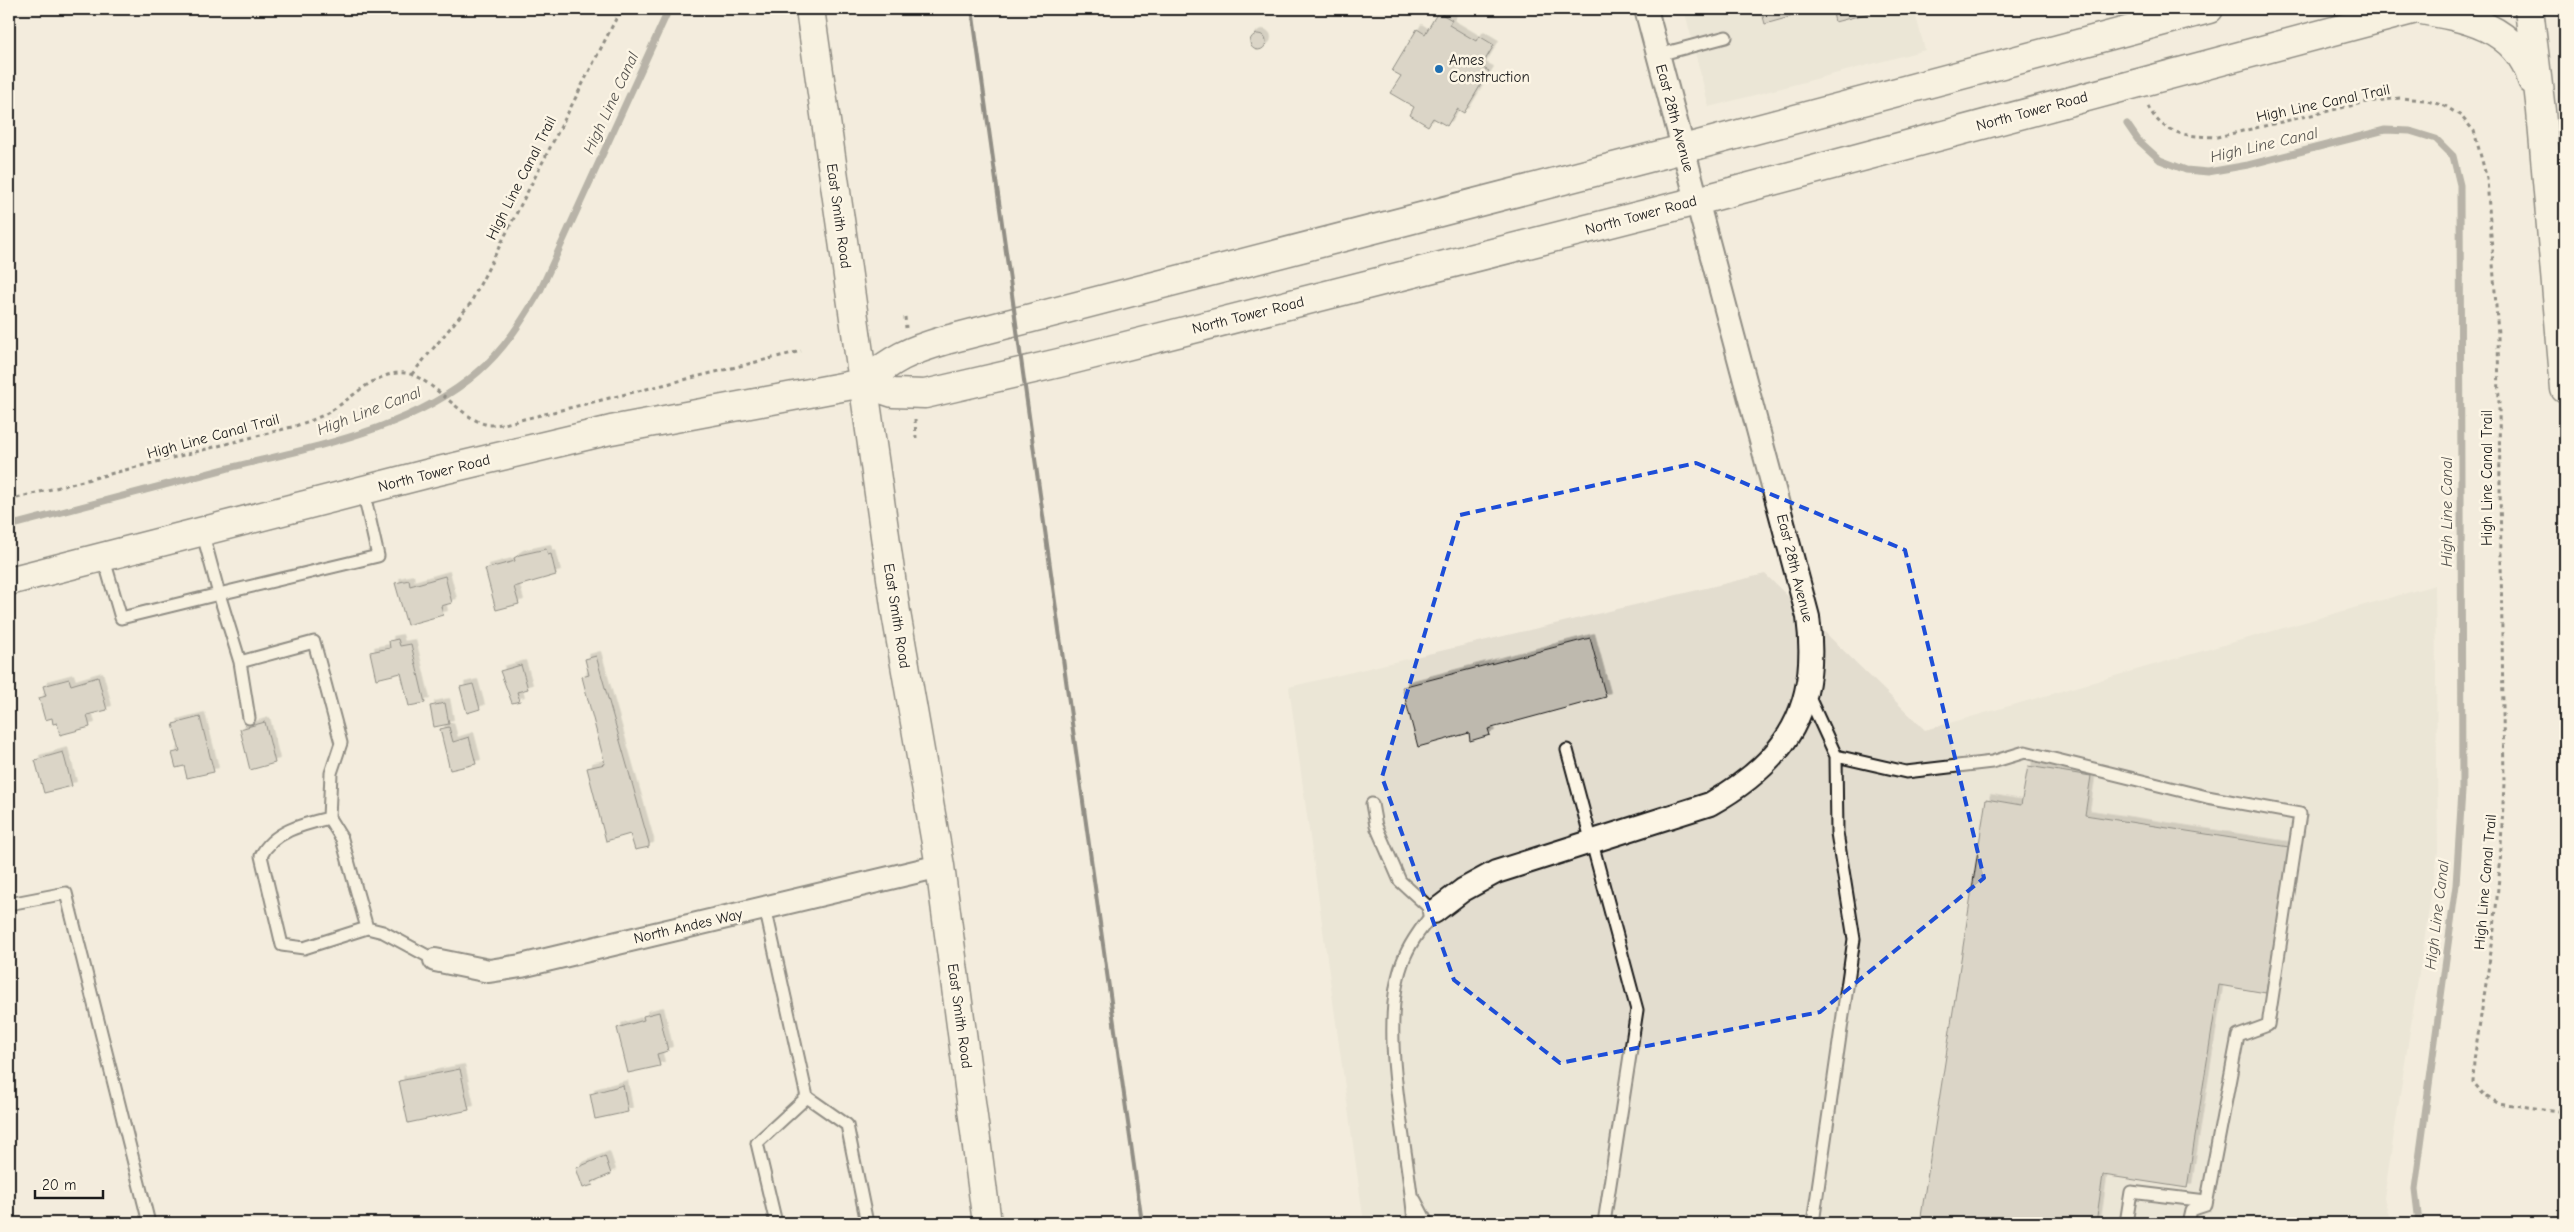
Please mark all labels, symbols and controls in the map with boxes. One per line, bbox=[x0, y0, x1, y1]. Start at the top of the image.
water label: High Line Canal bbox=[580, 49, 643, 157]
place label: Ames Construction bbox=[1449, 51, 1530, 86]
street label: East 28th Avenue bbox=[1652, 62, 1698, 174]
marker: Ames Construction bbox=[1433, 63, 1445, 75]
street label: High Line Canal Trail bbox=[2255, 80, 2391, 126]
street label: North Tower Road bbox=[1974, 87, 2090, 135]
street label: High Line Canal Trail bbox=[482, 113, 560, 243]
water label: High Line Canal bbox=[2208, 124, 2320, 166]
street label: East Smith Road bbox=[823, 162, 855, 270]
street label: North Tower Road bbox=[1583, 191, 1699, 239]
street label: North Tower Road bbox=[1190, 292, 1306, 338]
water label: High Line Canal bbox=[314, 383, 424, 439]
street label: High Line Canal Trail bbox=[145, 410, 281, 462]
street label: High Line Canal Trail bbox=[2478, 410, 2496, 546]
street label: North Tower Road bbox=[376, 450, 492, 496]
water label: High Line Canal bbox=[2438, 457, 2456, 567]
street label: East 28th Avenue bbox=[1773, 512, 1817, 624]
street label: East Smith Road bbox=[880, 562, 914, 670]
street label: High Line Canal Trail bbox=[2470, 813, 2500, 951]
water label: High Line Canal bbox=[2421, 859, 2453, 971]
street label: North Andes Way bbox=[632, 905, 745, 947]
street label: East Smith Road bbox=[944, 962, 976, 1070]
scale bar bbox=[35, 1167, 102, 1199]
text: 20 m bbox=[42, 1176, 76, 1194]

